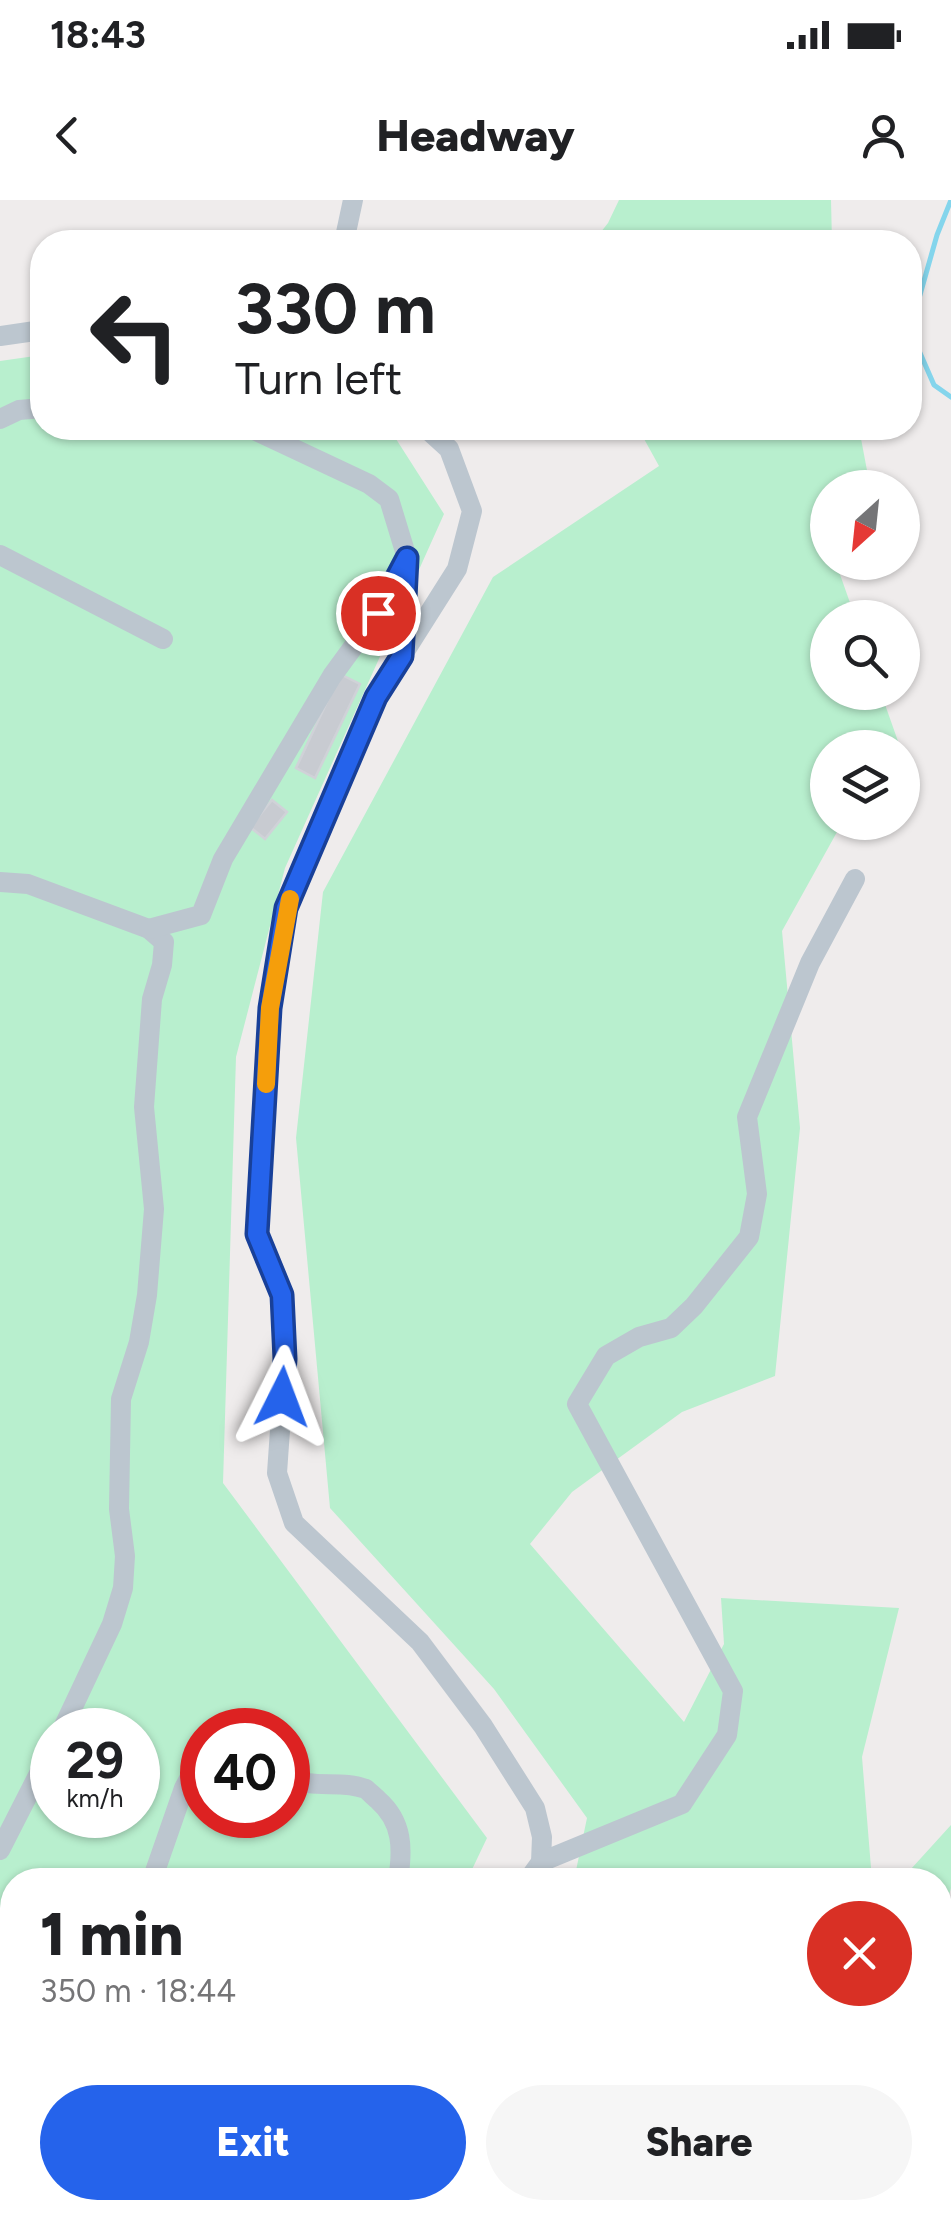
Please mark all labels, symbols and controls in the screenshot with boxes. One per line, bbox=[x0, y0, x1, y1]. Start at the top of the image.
text: 18:43 bbox=[50, 12, 146, 58]
icon: back bbox=[40, 108, 95, 163]
text: Headway bbox=[376, 108, 575, 162]
icon: person bbox=[856, 108, 911, 163]
text: 330 m bbox=[235, 266, 436, 351]
icon: left bbox=[70, 270, 200, 400]
text: Turn left bbox=[235, 351, 402, 405]
north arrow bbox=[810, 470, 920, 580]
map controls bbox=[810, 470, 920, 840]
pin bbox=[336, 571, 421, 656]
icon: arrive bbox=[351, 586, 406, 641]
button: search bbox=[810, 600, 920, 710]
button: layers bbox=[810, 730, 920, 840]
position arrow bbox=[230, 1345, 334, 1449]
speed limit sign: 40 bbox=[180, 1708, 310, 1838]
text: 29 bbox=[66, 1730, 124, 1791]
text: km/h bbox=[66, 1783, 124, 1813]
text: 1 min bbox=[40, 1898, 183, 1970]
button: close bbox=[807, 1901, 912, 2006]
text: 350 m · 18:44 bbox=[40, 1972, 236, 2010]
button: Exit bbox=[40, 2085, 466, 2200]
button: Share bbox=[486, 2085, 912, 2200]

